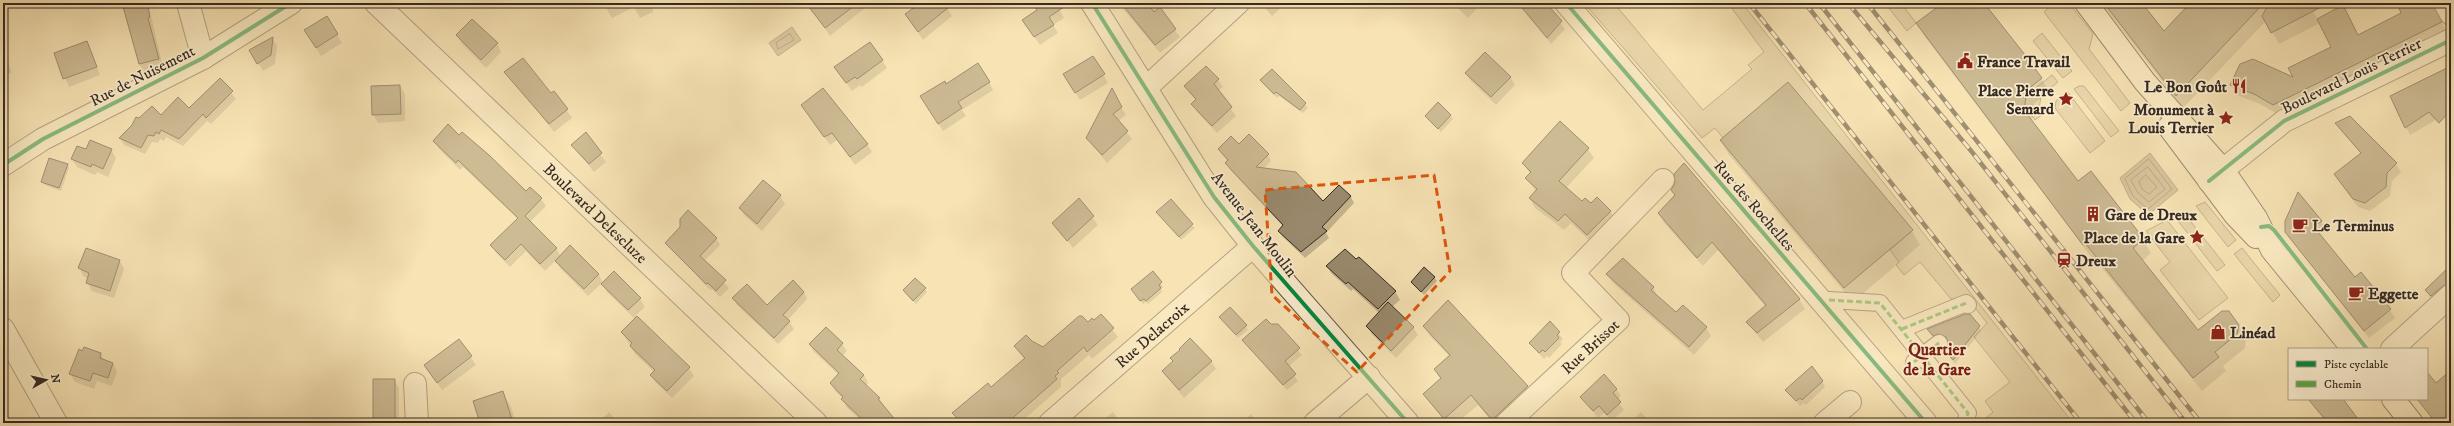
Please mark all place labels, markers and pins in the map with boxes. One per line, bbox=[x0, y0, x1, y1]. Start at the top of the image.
public building icon: France Travail bbox=[1956, 52, 1974, 70]
place label: France Travail bbox=[1977, 52, 2071, 72]
place label: Le Bon Goût bbox=[2144, 77, 2228, 97]
restaurant icon: Le Bon Goût bbox=[2230, 77, 2248, 95]
place label: Place Pierre Semard bbox=[1978, 81, 2055, 119]
place icon: Place Pierre Semard bbox=[2057, 90, 2075, 108]
place label: Monument à Louis Terrier bbox=[2128, 100, 2215, 138]
place icon: Monument à Louis Terrier bbox=[2217, 109, 2235, 127]
building icon: Gare de Dreux bbox=[2084, 205, 2102, 223]
place label: Gare de Dreux bbox=[2105, 205, 2197, 225]
cafe icon: Le Terminus bbox=[2291, 216, 2309, 234]
place label: Le Terminus bbox=[2312, 216, 2395, 236]
place label: Place de la Gare bbox=[2084, 228, 2185, 248]
place icon: Place de la Gare bbox=[2188, 228, 2206, 246]
station icon: Dreux bbox=[2055, 251, 2073, 269]
place label: Dreux bbox=[2076, 251, 2116, 271]
cafe icon: Eggette bbox=[2347, 284, 2365, 302]
place label: Eggette bbox=[2368, 284, 2419, 304]
shop icon: Linéad bbox=[2209, 323, 2227, 341]
place label: Linéad bbox=[2230, 323, 2276, 343]

